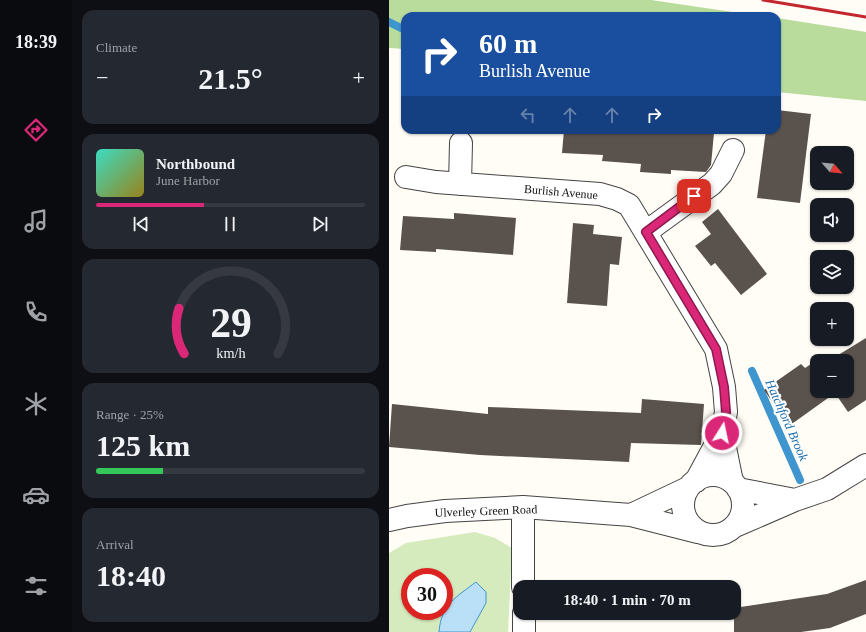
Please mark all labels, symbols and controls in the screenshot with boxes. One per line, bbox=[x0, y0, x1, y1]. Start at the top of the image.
icon: right bbox=[413, 28, 465, 80]
text: 60 m bbox=[479, 28, 537, 59]
text: 18:39 bbox=[15, 32, 57, 52]
text: Climate bbox=[96, 40, 137, 55]
text: Burlish Avenue bbox=[479, 61, 590, 81]
text: 21.5° bbox=[198, 62, 263, 95]
text: − bbox=[96, 65, 108, 90]
text: + bbox=[353, 65, 365, 90]
icon: left bbox=[517, 104, 539, 126]
icon: ahead bbox=[559, 104, 581, 126]
icon: ahead bbox=[601, 104, 623, 126]
icon: right bbox=[643, 104, 665, 126]
icon: directions bbox=[22, 116, 50, 144]
north arrow bbox=[810, 146, 854, 190]
map controls bbox=[810, 146, 854, 398]
text: Northbound bbox=[156, 156, 235, 172]
text: June Harbor bbox=[156, 173, 220, 188]
pin bbox=[677, 179, 711, 213]
street label: Burlish Avenue bbox=[523, 182, 599, 202]
icon: arrive bbox=[683, 185, 705, 207]
button: sound bbox=[810, 198, 854, 242]
icon: music bbox=[22, 207, 50, 235]
icon: previous bbox=[130, 213, 152, 235]
icon: pause bbox=[219, 213, 241, 235]
icon: next bbox=[309, 213, 331, 235]
button: layers bbox=[810, 250, 854, 294]
icon: phone bbox=[22, 298, 50, 326]
text: 29 bbox=[210, 300, 251, 346]
button: + bbox=[810, 302, 854, 346]
text: km/h bbox=[216, 345, 245, 361]
button: − bbox=[810, 354, 854, 398]
water label: Hatchford Brook bbox=[762, 376, 812, 463]
icon: climate bbox=[22, 390, 50, 418]
text: Range · 25% bbox=[96, 407, 164, 422]
position arrow bbox=[701, 412, 743, 454]
text: 125 km bbox=[96, 429, 190, 462]
icon: car bbox=[22, 481, 50, 509]
street label: Ulverley Green Road bbox=[434, 502, 538, 520]
text: Arrival bbox=[96, 537, 134, 552]
text: 18:40 bbox=[96, 559, 166, 592]
speed limit sign: 30 bbox=[401, 568, 453, 620]
icon: filters bbox=[22, 572, 50, 600]
text: 18:40 · 1 min · 70 m bbox=[563, 592, 691, 608]

